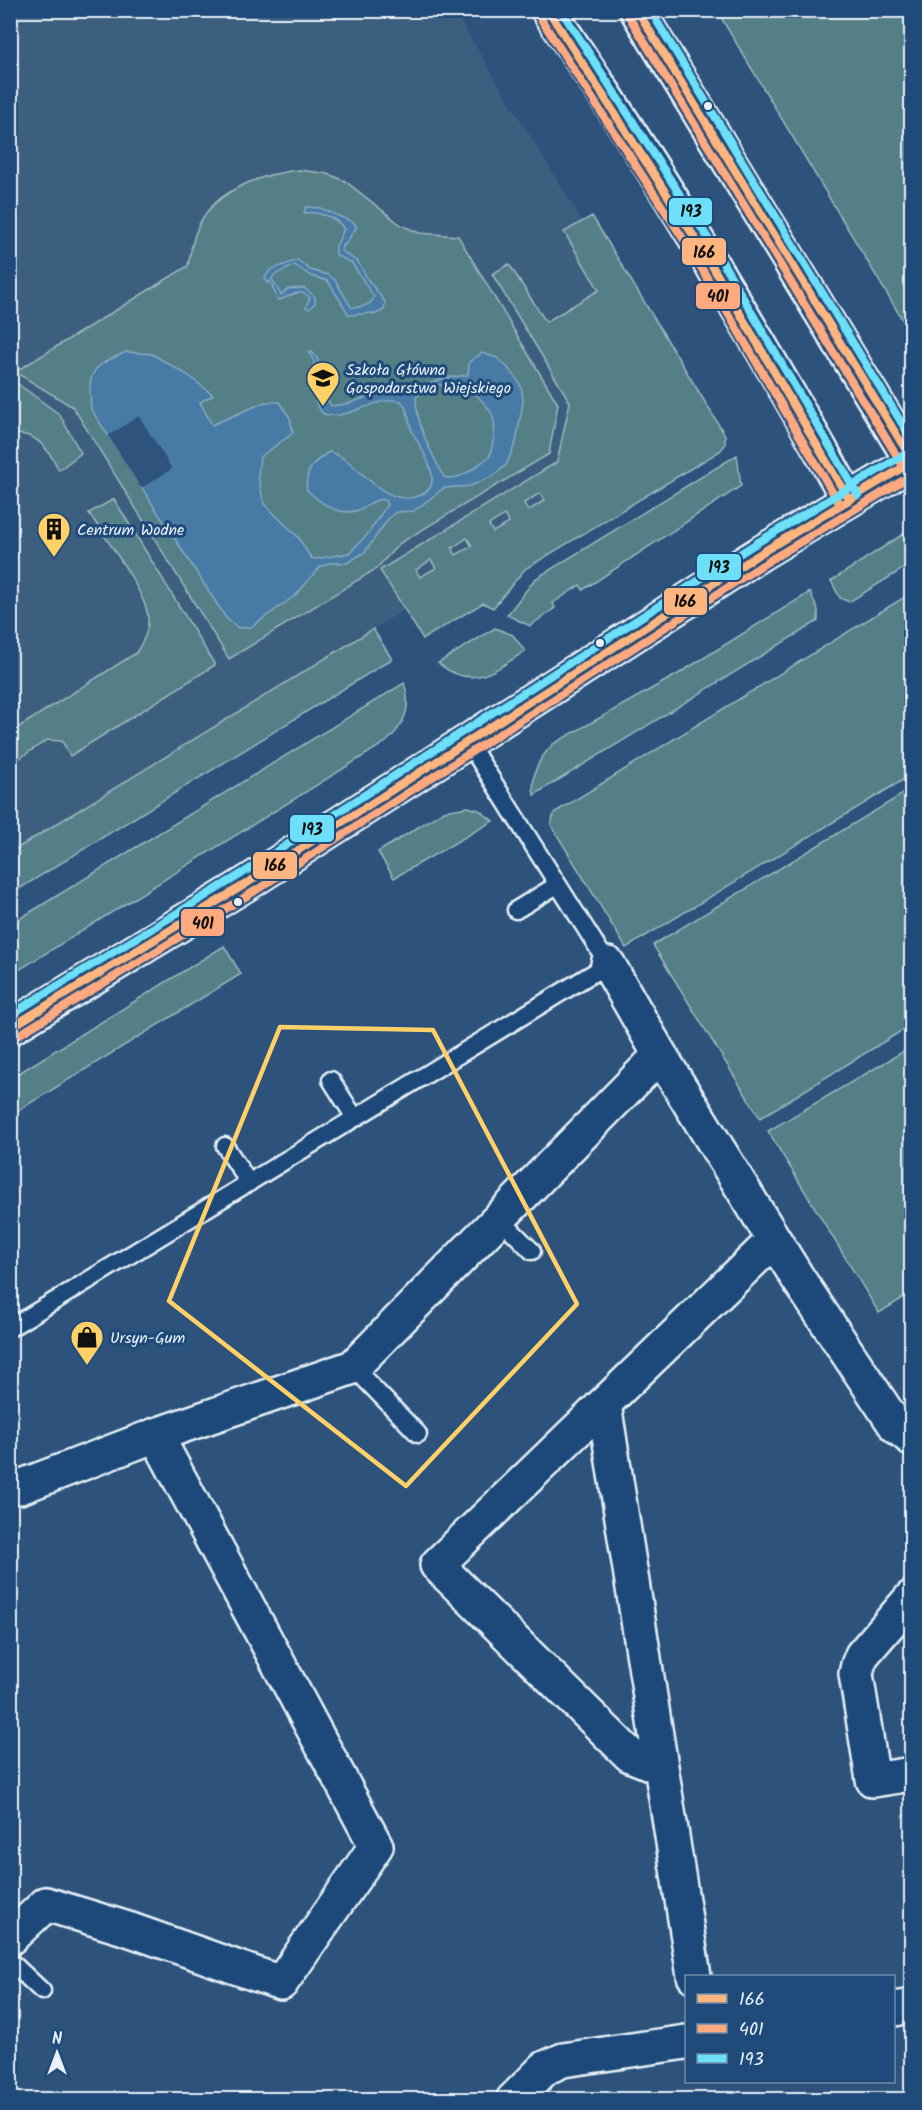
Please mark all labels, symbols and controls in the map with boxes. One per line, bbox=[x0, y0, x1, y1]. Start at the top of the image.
unlabelled marker bbox=[702, 100, 714, 112]
line badge: 193 bbox=[668, 197, 713, 226]
text: 193 bbox=[680, 200, 702, 225]
line badge: 166 bbox=[681, 237, 727, 266]
text: 166 bbox=[693, 241, 715, 266]
line badge: 401 bbox=[695, 282, 741, 310]
text: 401 bbox=[707, 285, 729, 310]
place label: Szkoła Główna Gospodarstwa Wiejskiego bbox=[346, 358, 511, 401]
school or university icon: Szkoła Główna Gospodarstwa Wiejskiego bbox=[305, 360, 341, 407]
building icon: Centrum Wodne bbox=[36, 511, 72, 558]
place label: Centrum Wodne bbox=[77, 518, 184, 543]
line badge: 193 bbox=[696, 553, 742, 581]
text: 193 bbox=[708, 556, 730, 581]
line badge: 166 bbox=[663, 587, 708, 616]
text: 166 bbox=[674, 590, 696, 615]
unlabelled marker bbox=[594, 637, 606, 649]
line badge: 193 bbox=[289, 814, 335, 843]
text: 193 bbox=[301, 818, 323, 843]
line badge: 166 bbox=[252, 851, 298, 880]
text: 166 bbox=[264, 854, 286, 879]
unlabelled marker bbox=[232, 896, 244, 908]
line badge: 401 bbox=[180, 908, 225, 937]
text: 401 bbox=[192, 912, 214, 937]
shop icon: Ursyn-Gum bbox=[69, 1319, 105, 1366]
place label: Ursyn-Gum bbox=[110, 1326, 186, 1351]
legend bbox=[685, 1975, 895, 2083]
text: 166 bbox=[739, 1986, 765, 2015]
text: 401 bbox=[739, 2016, 764, 2045]
north arrow bbox=[27, 2023, 87, 2083]
text: N bbox=[52, 2027, 62, 2052]
text: 193 bbox=[739, 2046, 764, 2075]

